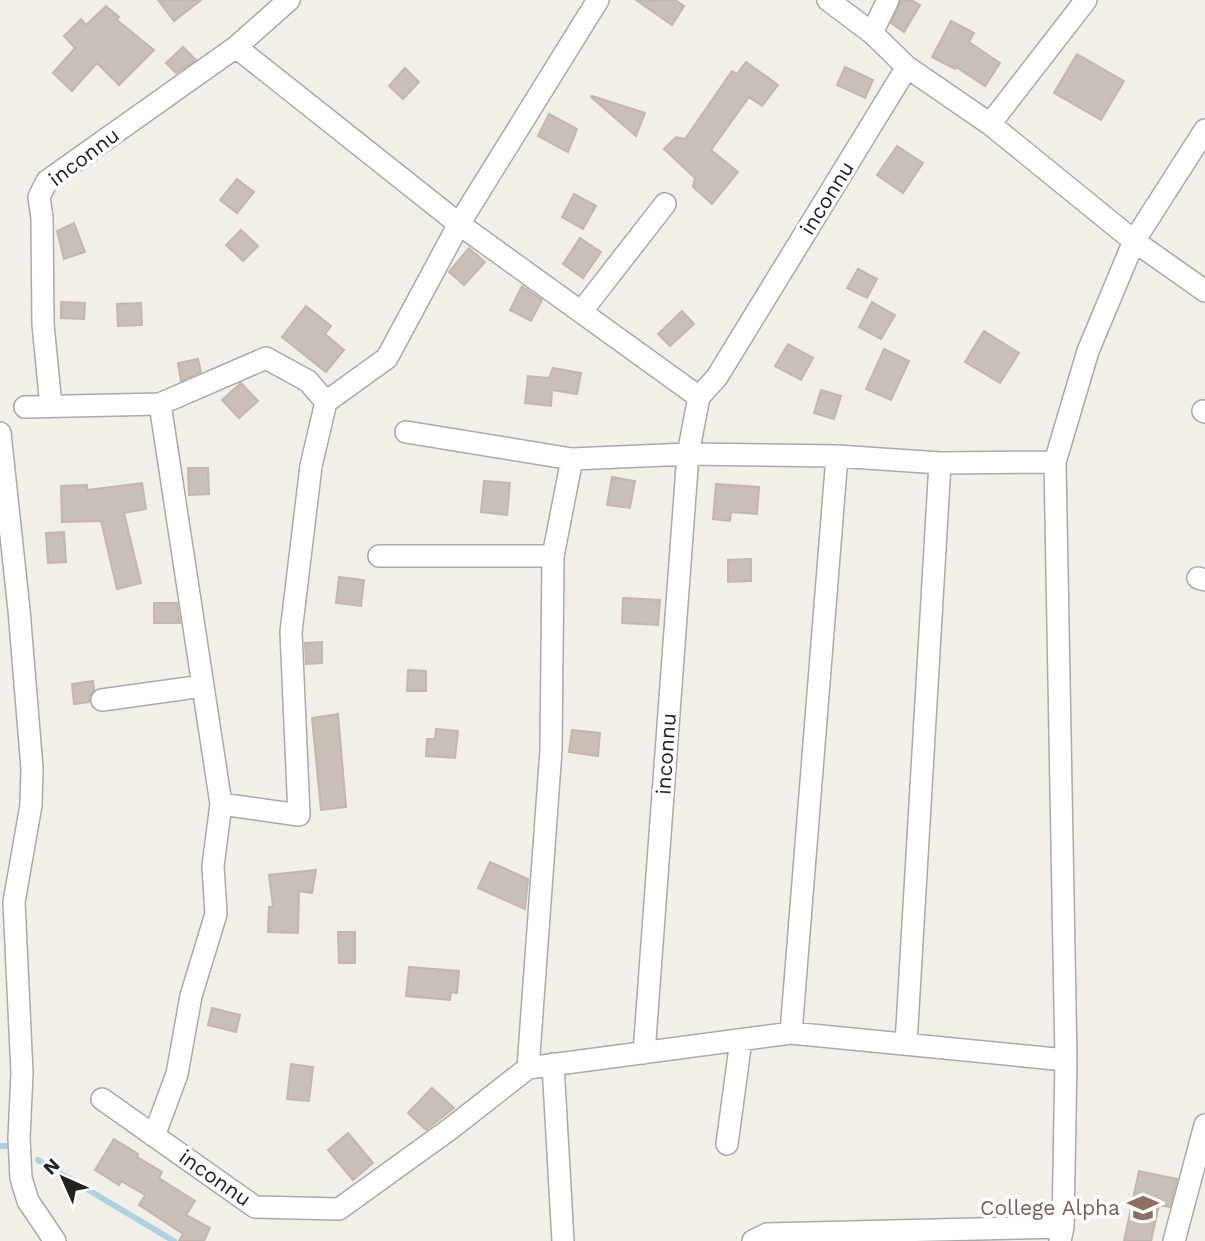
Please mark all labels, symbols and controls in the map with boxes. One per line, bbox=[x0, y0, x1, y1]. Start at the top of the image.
street label: inconnu bbox=[43, 122, 124, 191]
street label: inconnu bbox=[794, 156, 859, 239]
street label: inconnu bbox=[650, 712, 681, 796]
north arrow bbox=[28, 1143, 98, 1213]
street label: inconnu bbox=[175, 1144, 256, 1211]
text: N bbox=[38, 1153, 64, 1179]
school or university icon: College Alpha bbox=[1126, 1191, 1160, 1225]
place label: College Alpha bbox=[980, 1195, 1120, 1220]

